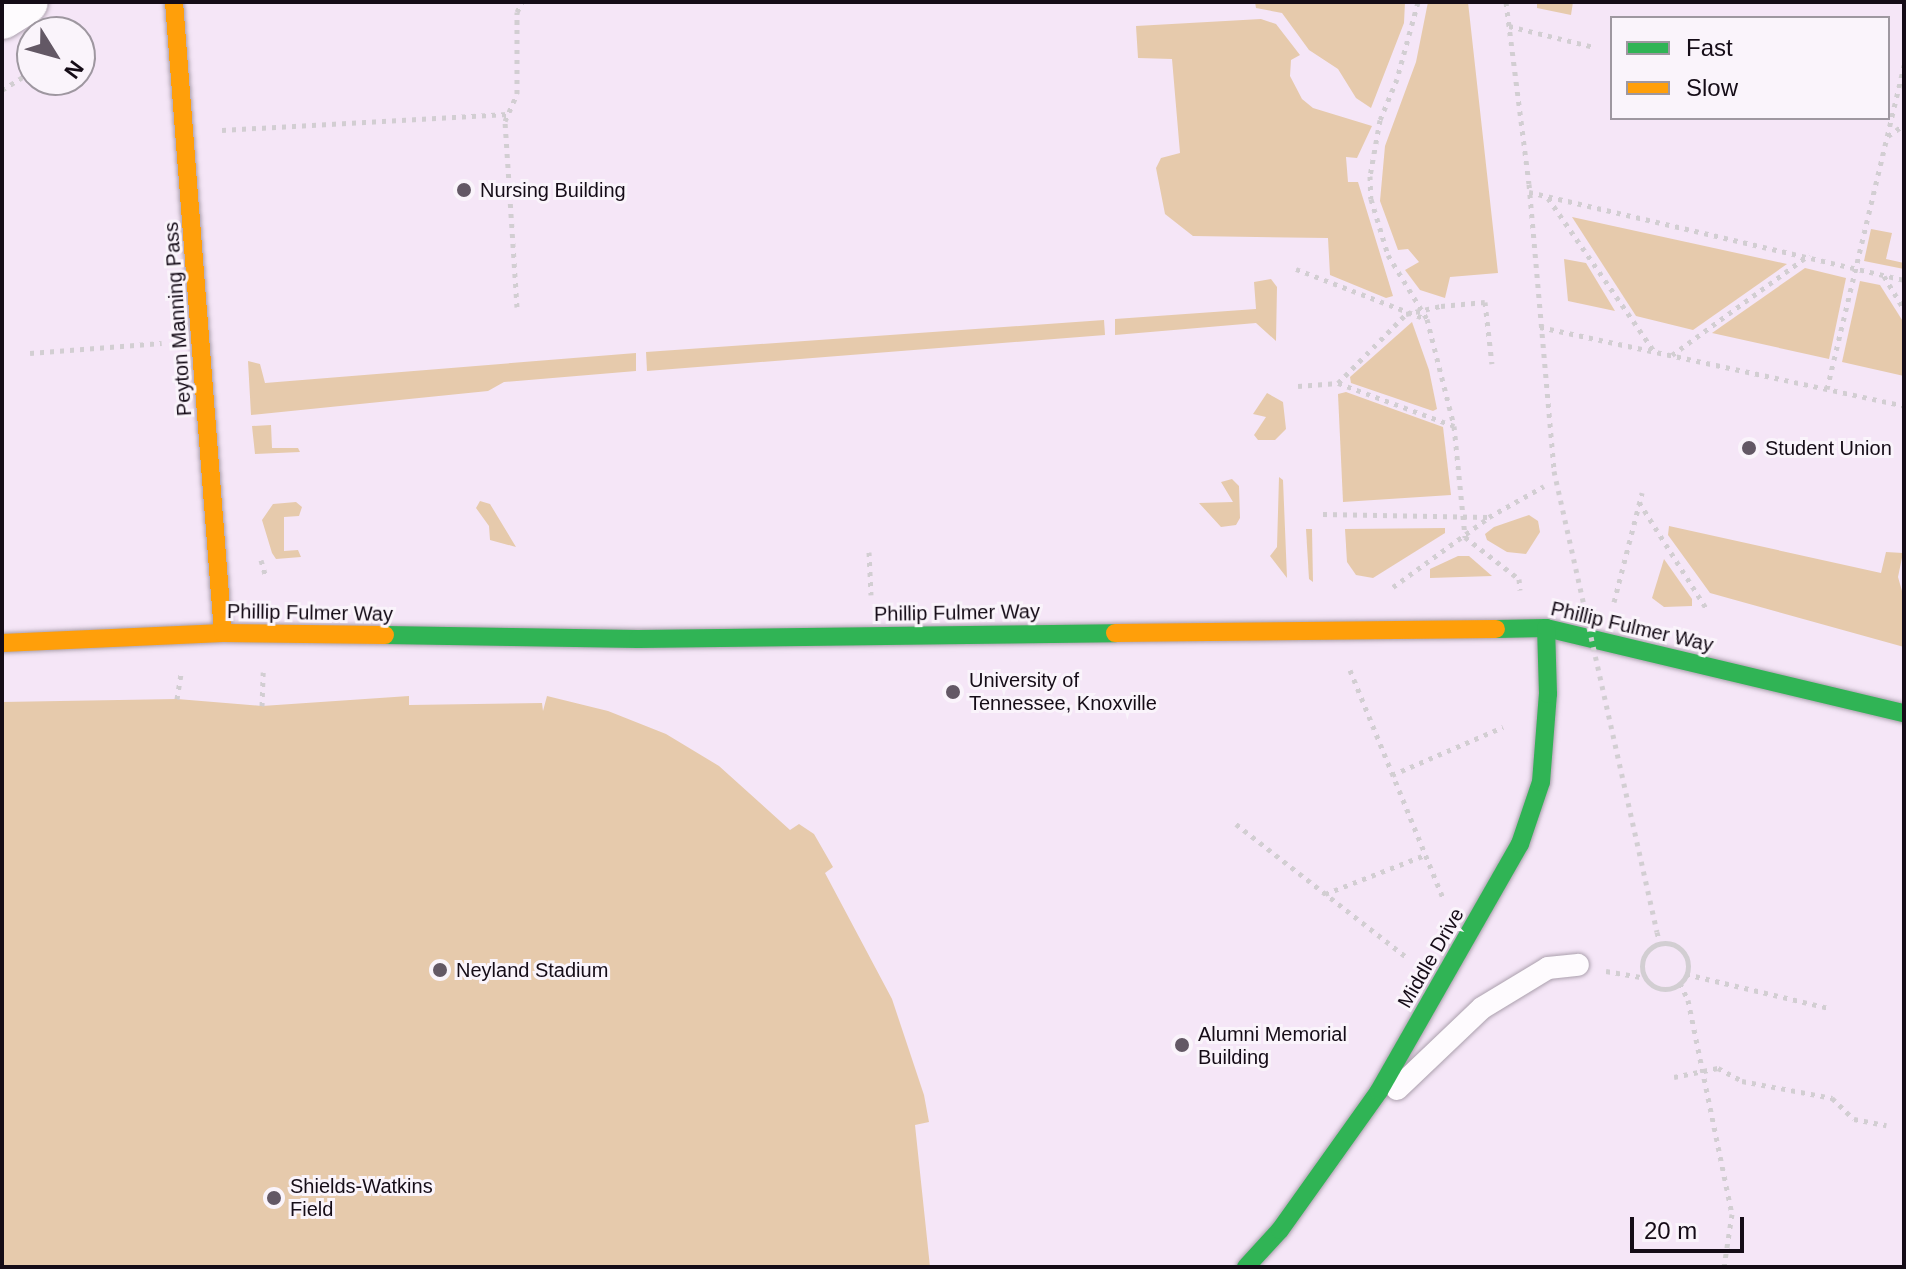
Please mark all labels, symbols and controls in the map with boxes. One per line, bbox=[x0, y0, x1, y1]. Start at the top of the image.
north arrow bbox=[16, 16, 96, 96]
legend bbox=[1610, 16, 1890, 120]
text: Fast bbox=[1686, 34, 1733, 61]
text: N bbox=[59, 56, 89, 83]
text: Slow bbox=[1686, 74, 1738, 101]
place label: Nursing Building bbox=[480, 178, 626, 202]
marker: Nursing Building bbox=[455, 181, 473, 199]
street label: Peyton Manning Pass bbox=[159, 221, 197, 417]
place label: Student Union bbox=[1765, 436, 1892, 460]
marker: Student Union bbox=[1740, 439, 1758, 457]
street label: Phillip Fulmer Way bbox=[1548, 597, 1716, 657]
street label: Phillip Fulmer Way bbox=[227, 600, 393, 626]
street label: Phillip Fulmer Way bbox=[874, 600, 1040, 626]
place label: University of Tennessee, Knoxville bbox=[969, 668, 1157, 715]
marker: University of Tennessee, Knoxville bbox=[944, 683, 962, 701]
street label: Middle Drive bbox=[1393, 904, 1469, 1012]
place label: Neyland Stadium bbox=[456, 958, 608, 982]
marker: Neyland Stadium bbox=[431, 961, 449, 979]
place label: Alumni Memorial Building bbox=[1198, 1022, 1347, 1069]
marker: Alumni Memorial Building bbox=[1173, 1036, 1191, 1054]
place label: Shields-Watkins Field bbox=[290, 1174, 433, 1221]
marker: Shields-Watkins Field bbox=[265, 1189, 283, 1207]
scale bar bbox=[1634, 1201, 1748, 1251]
text: 20 m bbox=[1644, 1217, 1697, 1244]

